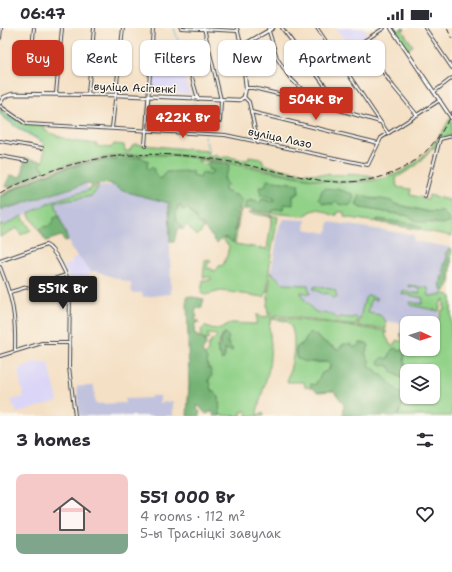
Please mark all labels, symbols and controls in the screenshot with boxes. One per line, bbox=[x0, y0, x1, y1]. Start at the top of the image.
text: 06:47 bbox=[20, 4, 66, 24]
chip: Buy bbox=[12, 40, 64, 76]
chip: Rent bbox=[72, 40, 132, 76]
chip: Filters bbox=[140, 40, 210, 76]
chip: New bbox=[218, 40, 276, 76]
chip: Apartment bbox=[284, 40, 385, 76]
street label: вуліца Асіпенкі bbox=[93, 79, 177, 97]
pin: 504K Br bbox=[279, 87, 353, 121]
text: 504K Br bbox=[289, 91, 343, 108]
pin: 422K Br bbox=[146, 105, 220, 139]
text: 422K Br bbox=[156, 109, 210, 126]
street label: вуліца Лазо bbox=[247, 124, 314, 152]
pin: 551K Br bbox=[26, 276, 100, 310]
text: 551K Br bbox=[38, 280, 88, 297]
north arrow bbox=[400, 316, 440, 356]
map controls bbox=[400, 316, 440, 404]
button: layers bbox=[400, 364, 440, 404]
text: 3 homes bbox=[16, 429, 91, 451]
icon: filters bbox=[414, 429, 436, 451]
text: 551 000 Br bbox=[140, 486, 235, 508]
icon: home bbox=[48, 490, 96, 538]
icon: heart bbox=[414, 503, 436, 525]
text: 4 rooms · 112 m² bbox=[140, 508, 245, 525]
text: 5-ы Трасніцкі завулак bbox=[140, 525, 281, 542]

